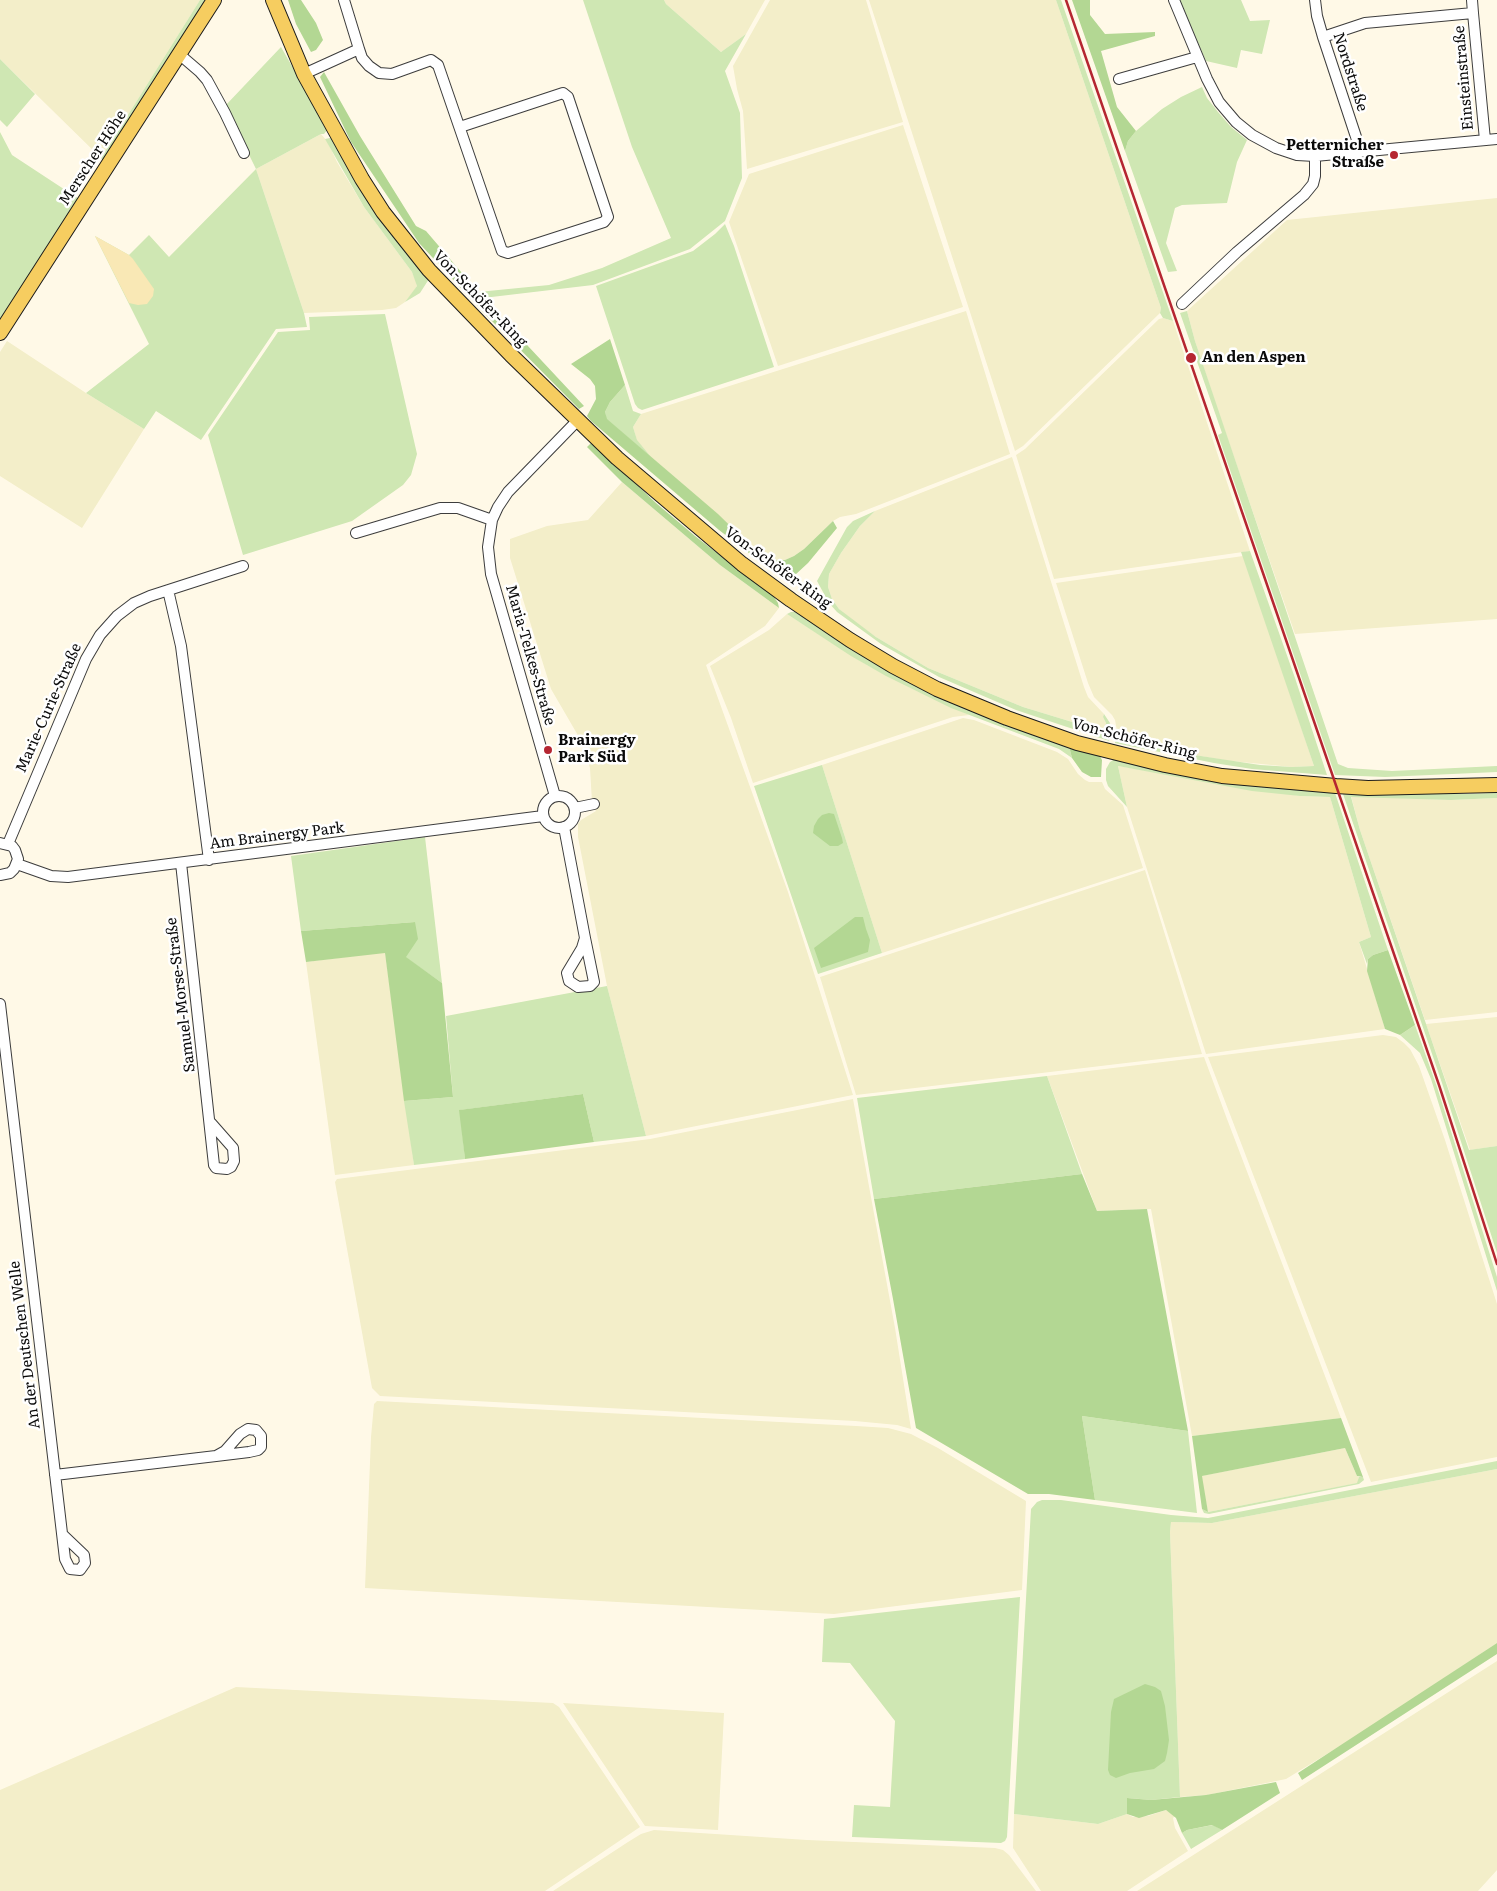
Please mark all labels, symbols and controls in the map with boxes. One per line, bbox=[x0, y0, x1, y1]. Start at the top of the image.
street label: Einsteinstraße bbox=[1450, 25, 1478, 131]
street label: Nordstraße bbox=[1329, 30, 1371, 114]
street label: Merscher Höhe bbox=[56, 107, 130, 209]
place label: Petternicher Straße bbox=[1286, 137, 1384, 172]
marker: Petternicher Straße bbox=[1388, 149, 1400, 161]
street label: Von-Schöfer-Ring bbox=[429, 247, 531, 351]
place label: An den Aspen bbox=[1202, 349, 1306, 367]
marker: An den Aspen bbox=[1184, 351, 1198, 365]
street label: Von-Schöfer-Ring bbox=[721, 523, 835, 613]
street label: Maria-Telkes-Straße bbox=[501, 583, 559, 727]
street label: Marie-Curie-Straße bbox=[12, 640, 86, 776]
street label: Von-Schöfer-Ring bbox=[1070, 715, 1198, 763]
place label: Brainergy Park Süd bbox=[558, 732, 636, 767]
marker: Brainergy Park Süd bbox=[542, 744, 554, 756]
street label: Am Brainergy Park bbox=[208, 819, 346, 853]
street label: Samuel-Morse-Straße bbox=[163, 917, 199, 1073]
street label: An der Deutschen Welle bbox=[6, 1260, 44, 1430]

